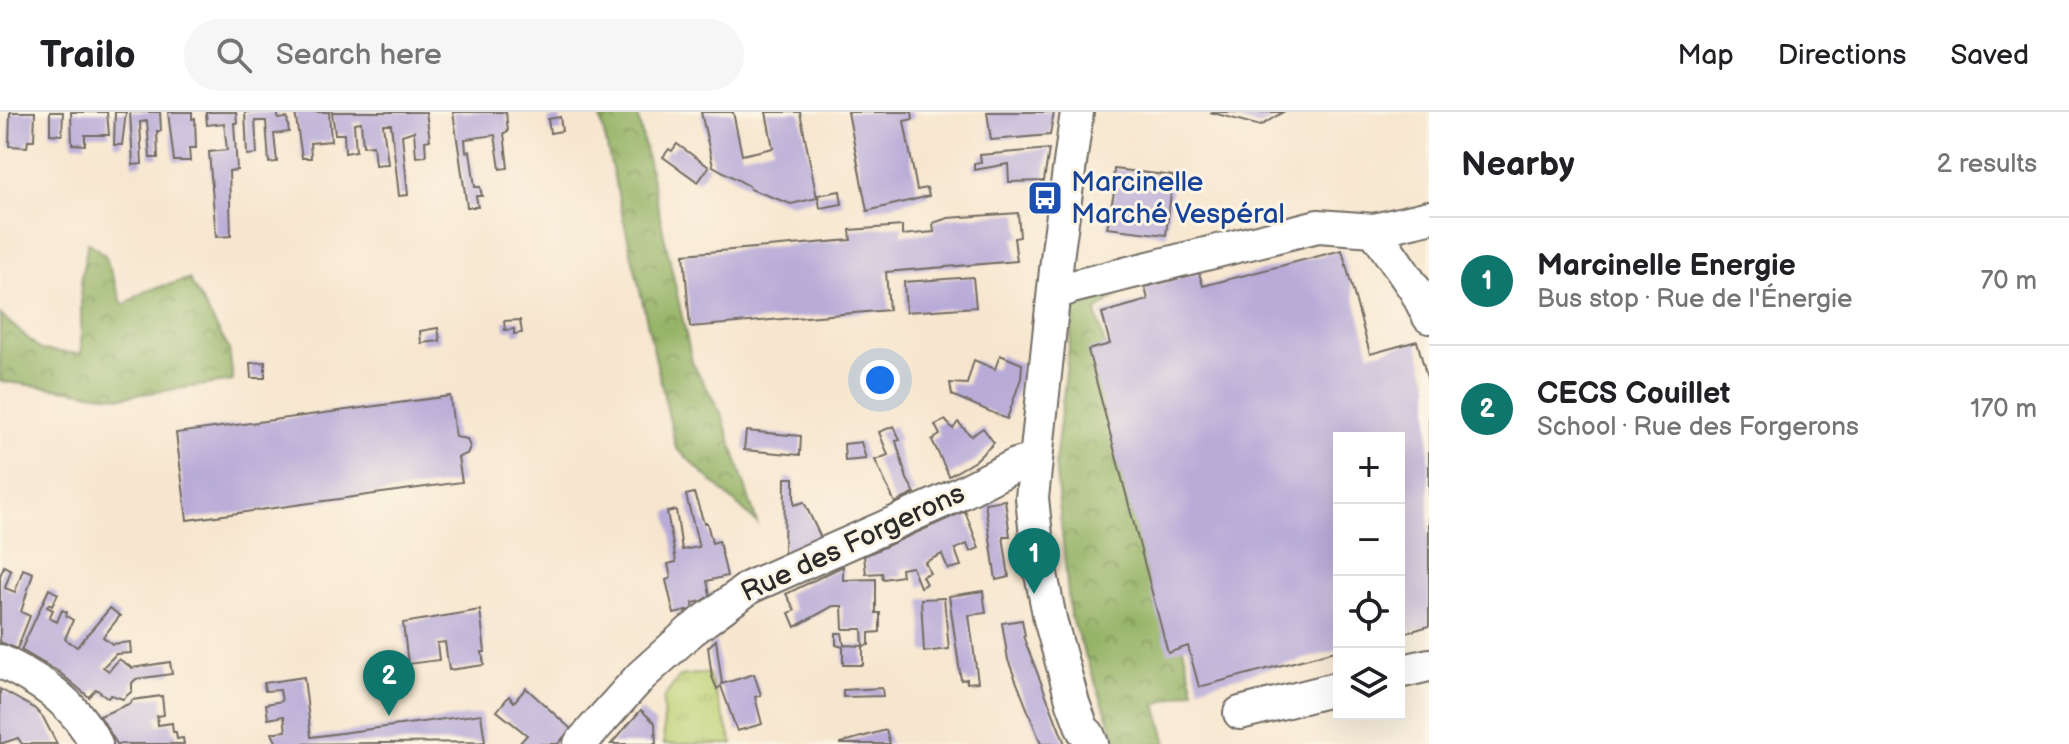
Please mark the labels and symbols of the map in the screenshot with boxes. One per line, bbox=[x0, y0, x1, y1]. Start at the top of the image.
place label: Marcinelle Marché Vespéral bbox=[1071, 166, 1285, 231]
bus stop icon: Marcinelle Marché Vespéral bbox=[1026, 179, 1064, 217]
your location bbox=[860, 360, 900, 400]
street label: Rue des Forgerons bbox=[736, 477, 970, 609]
pin: 1 bbox=[1008, 528, 1060, 594]
pin: 2 bbox=[363, 650, 415, 716]

